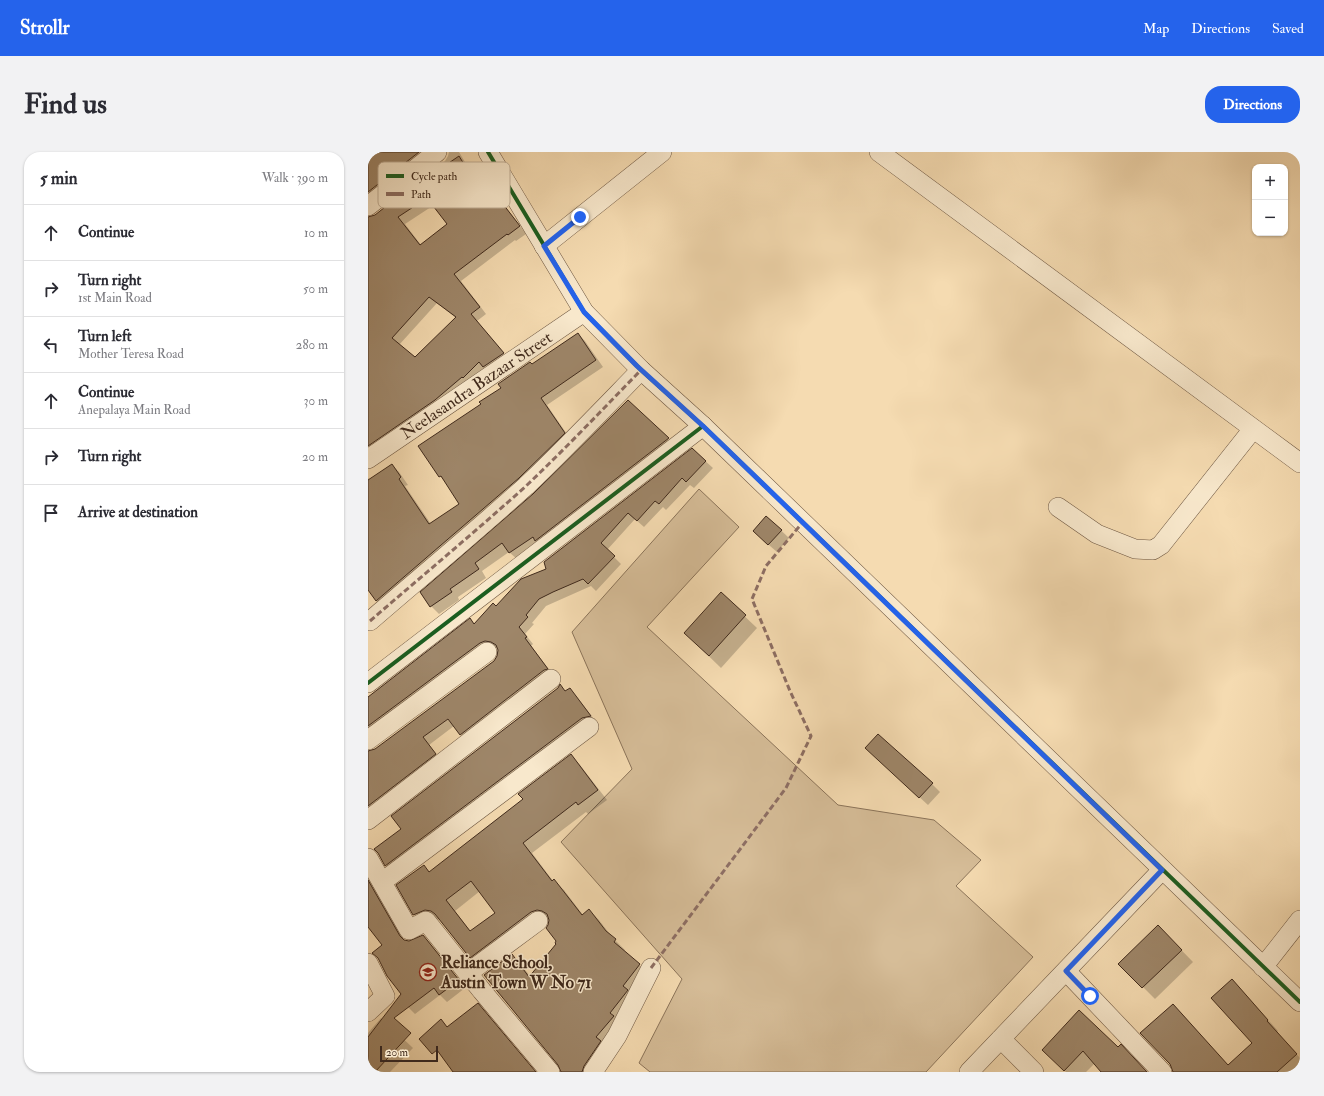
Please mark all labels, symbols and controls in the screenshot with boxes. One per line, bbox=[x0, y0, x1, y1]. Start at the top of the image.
text: Strollr bbox=[20, 16, 70, 40]
text: Map bbox=[1143, 20, 1169, 37]
text: Directions bbox=[1191, 20, 1250, 37]
text: Saved bbox=[1272, 20, 1304, 37]
button: Directions bbox=[1205, 86, 1300, 123]
text: Find us bbox=[24, 87, 107, 122]
legend bbox=[378, 162, 510, 208]
map controls bbox=[1252, 164, 1288, 236]
button: + bbox=[1252, 164, 1288, 200]
text: 5 min bbox=[40, 168, 78, 189]
text: Walk · 390 m bbox=[262, 170, 328, 186]
text: Cycle path bbox=[411, 170, 457, 184]
text: Path bbox=[411, 188, 431, 201]
button: − bbox=[1252, 200, 1288, 236]
route end bbox=[571, 208, 589, 226]
icon: ahead bbox=[40, 222, 62, 244]
text: Continue bbox=[78, 223, 134, 242]
text: 10 m bbox=[304, 225, 328, 241]
text: Turn right bbox=[78, 271, 141, 290]
icon: right bbox=[40, 278, 62, 300]
text: 50 m bbox=[303, 281, 328, 297]
text: 1st Main Road bbox=[78, 290, 152, 306]
text: Turn left bbox=[78, 327, 132, 346]
street label: Neelasandra Bazaar Street bbox=[396, 327, 557, 444]
icon: left bbox=[40, 334, 62, 356]
text: 280 m bbox=[296, 337, 328, 353]
text: Mother Teresa Road bbox=[78, 346, 184, 362]
text: Continue bbox=[78, 383, 134, 402]
icon: ahead bbox=[40, 390, 62, 412]
text: 30 m bbox=[304, 393, 328, 409]
text: Anepalaya Main Road bbox=[78, 402, 191, 418]
icon: right bbox=[40, 446, 62, 468]
text: Turn right bbox=[78, 447, 141, 466]
text: 20 m bbox=[302, 449, 328, 465]
icon: arrive bbox=[40, 502, 62, 524]
text: Arrive at destination bbox=[78, 503, 198, 522]
place label: Reliance School, Austin Town W No 71 bbox=[440, 952, 591, 993]
school or university icon: Reliance School, Austin Town W No 71 bbox=[418, 962, 438, 982]
route start bbox=[1081, 987, 1099, 1005]
scale bar bbox=[380, 1044, 438, 1063]
text: 20 m bbox=[386, 1046, 408, 1059]

